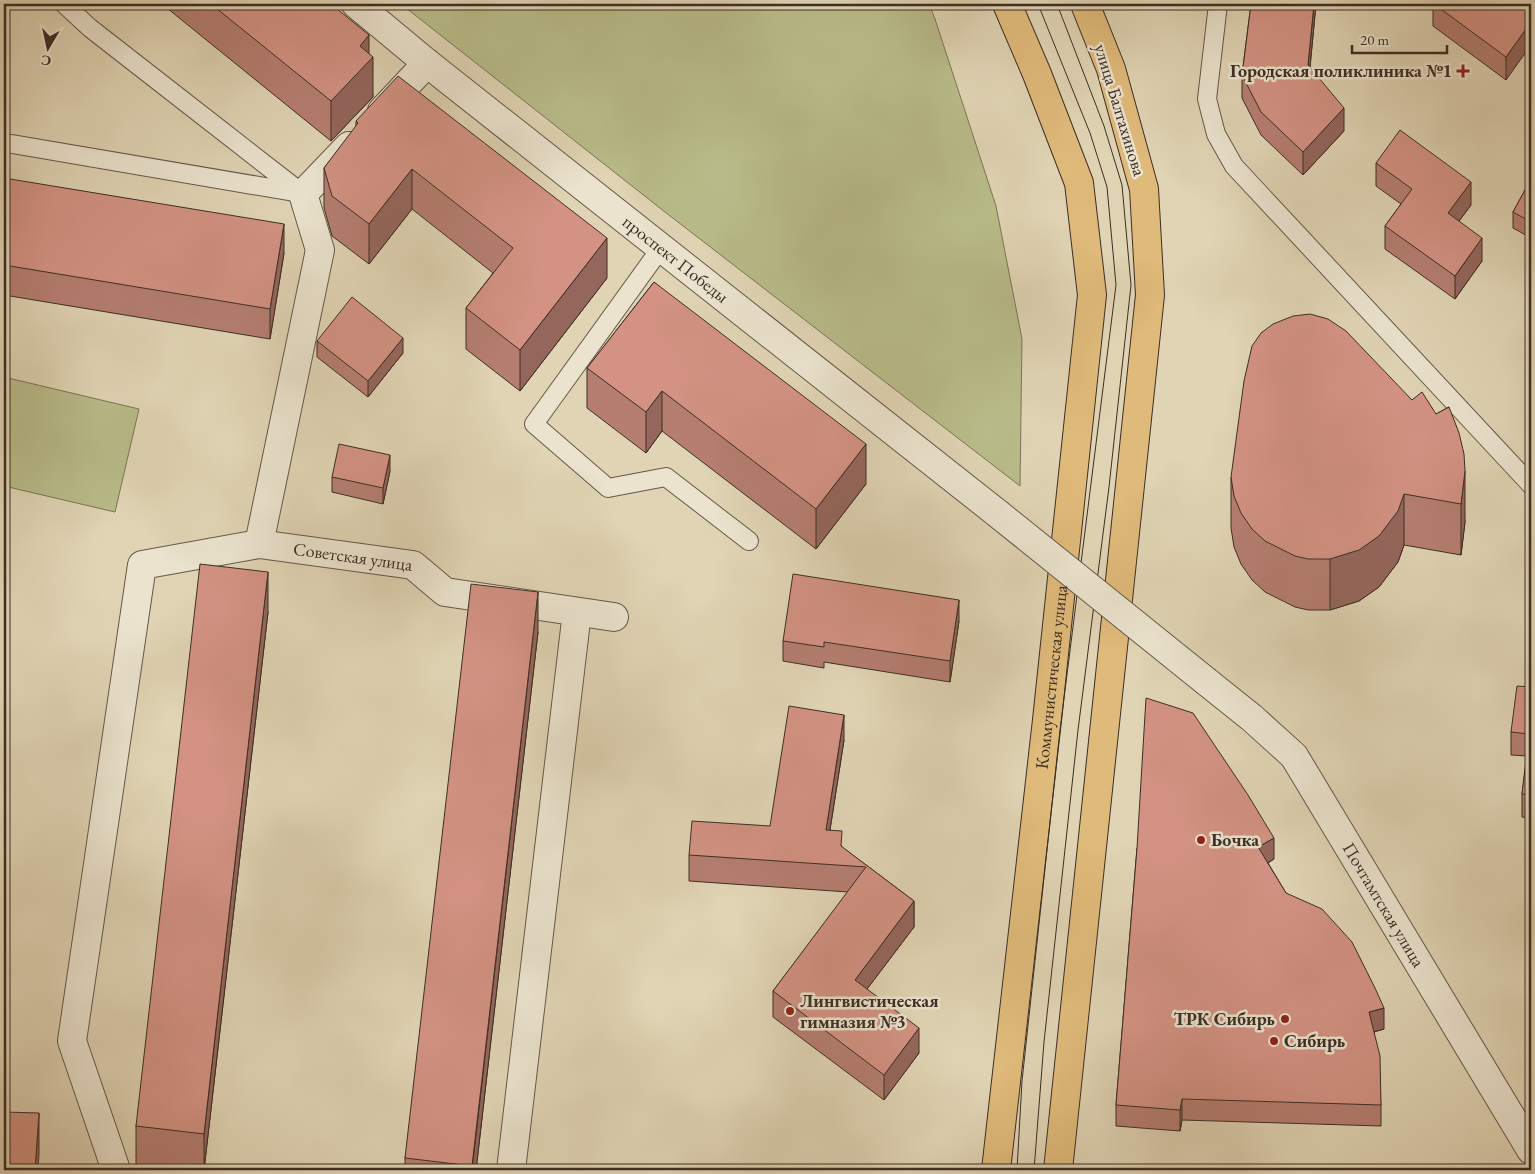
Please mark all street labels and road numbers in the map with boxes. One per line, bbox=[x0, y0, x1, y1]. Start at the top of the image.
street label: улица Балтахинова bbox=[1089, 41, 1152, 179]
street label: проспект Победы bbox=[618, 210, 733, 308]
street label: Советская улица bbox=[292, 537, 415, 576]
street label: Коммунистическая улица bbox=[1030, 583, 1072, 770]
street label: Почтамтская улица bbox=[1338, 838, 1431, 972]

